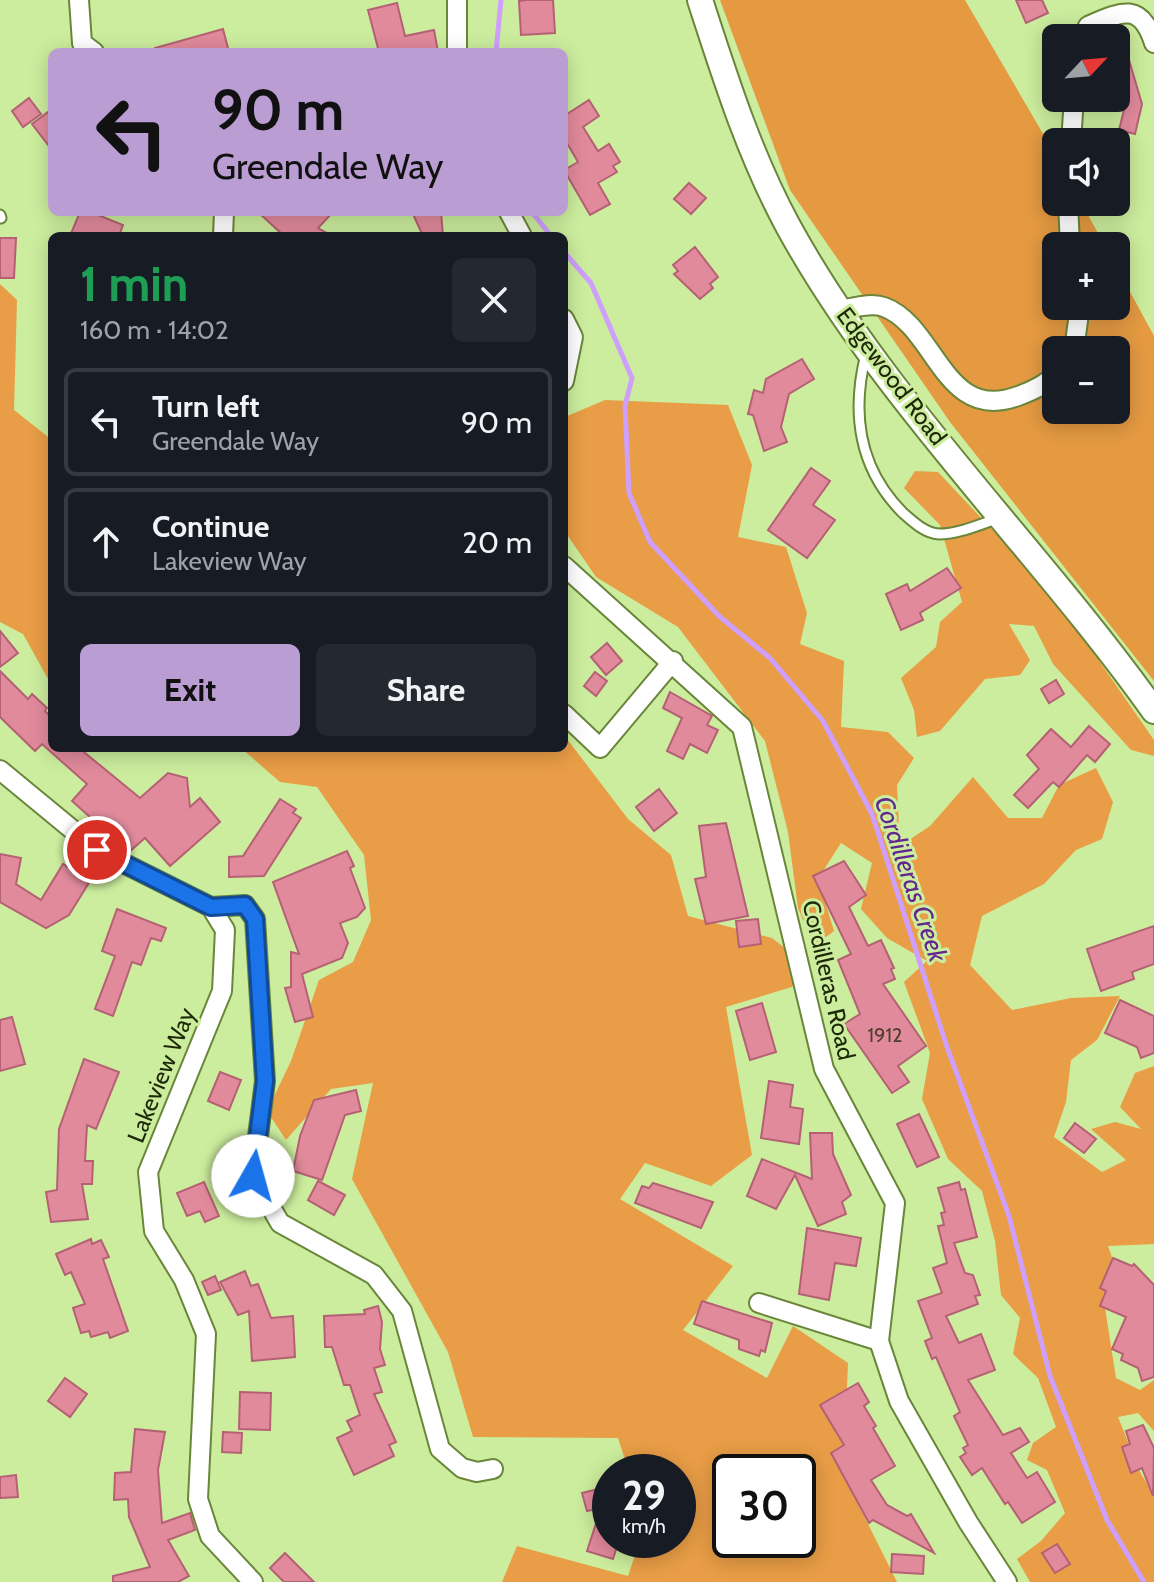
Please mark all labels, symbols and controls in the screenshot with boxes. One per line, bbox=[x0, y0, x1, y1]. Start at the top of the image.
north arrow bbox=[1042, 24, 1130, 112]
map controls bbox=[1042, 24, 1130, 424]
text: 90 m bbox=[212, 76, 344, 144]
icon: left bbox=[80, 80, 184, 184]
button: sound bbox=[1042, 128, 1130, 216]
text: Greendale Way bbox=[212, 144, 443, 188]
button: + bbox=[1042, 232, 1130, 320]
text: 1 min bbox=[80, 255, 188, 313]
button: close bbox=[452, 258, 536, 342]
street label: Edgewood Road bbox=[831, 301, 953, 451]
text: 160 m · 14:02 bbox=[80, 314, 229, 346]
button: − bbox=[1042, 336, 1130, 424]
text: Turn left bbox=[152, 388, 260, 425]
icon: left bbox=[84, 400, 128, 444]
text: 90 m bbox=[461, 404, 532, 441]
text: Greendale Way bbox=[152, 425, 319, 457]
text: Continue bbox=[152, 508, 269, 545]
icon: ahead bbox=[84, 520, 128, 564]
text: 20 m bbox=[462, 524, 532, 561]
text: Lakeview Way bbox=[152, 545, 307, 577]
button: Exit bbox=[80, 644, 300, 736]
button: Share bbox=[316, 644, 536, 736]
water label: Cordilleras Creek bbox=[868, 792, 955, 967]
pin bbox=[63, 816, 131, 884]
icon: arrive bbox=[75, 828, 119, 872]
street label: Cordilleras Road bbox=[797, 897, 861, 1063]
street label: Lakeview Way bbox=[121, 1003, 201, 1147]
house number: 1912 bbox=[868, 1023, 902, 1047]
position arrow bbox=[211, 1134, 295, 1218]
speed limit sign: 30 bbox=[712, 1454, 816, 1558]
text: 29 bbox=[622, 1471, 666, 1520]
text: km/h bbox=[622, 1514, 666, 1538]

